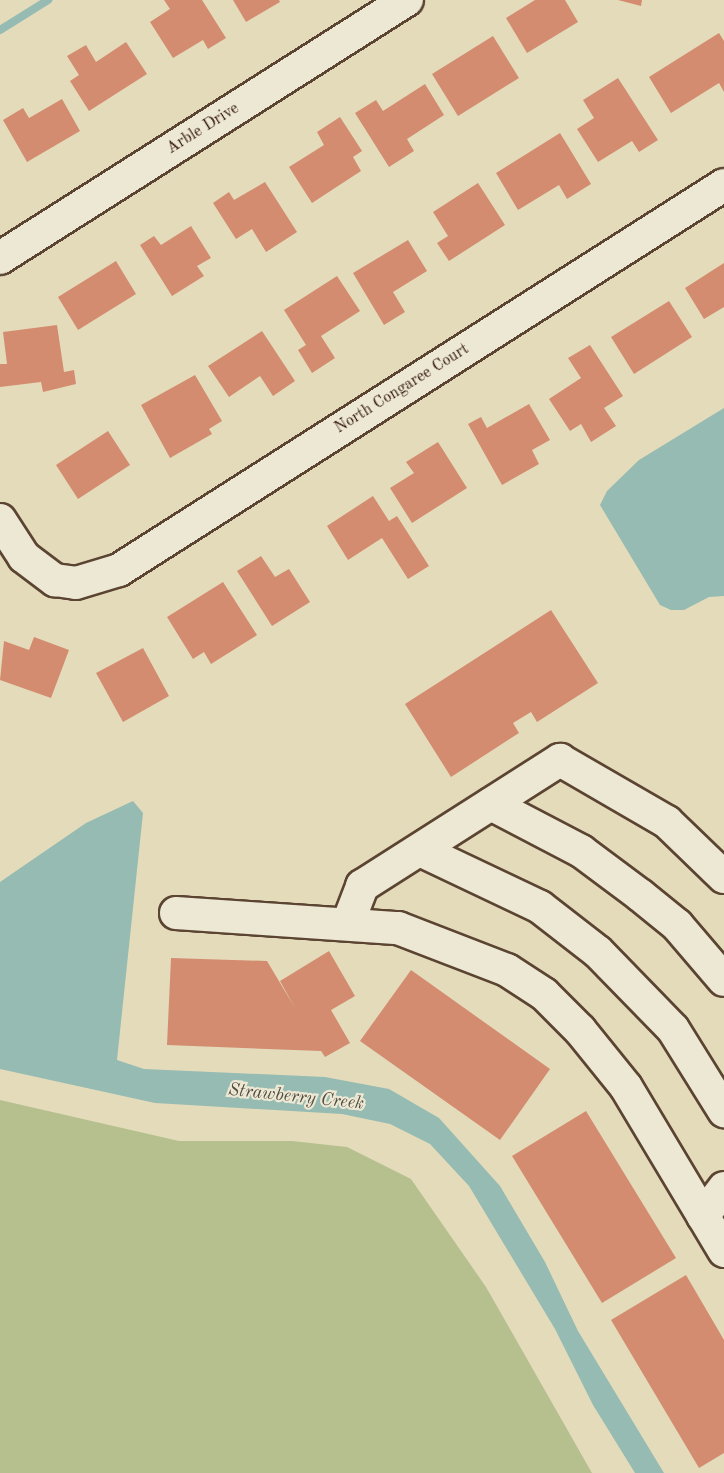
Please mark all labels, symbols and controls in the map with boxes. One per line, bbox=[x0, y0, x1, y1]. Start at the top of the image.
street label: Arble Drive bbox=[163, 99, 243, 159]
street label: North Congaree Court bbox=[331, 340, 473, 438]
water label: Strawberry Creek bbox=[227, 1079, 365, 1115]

